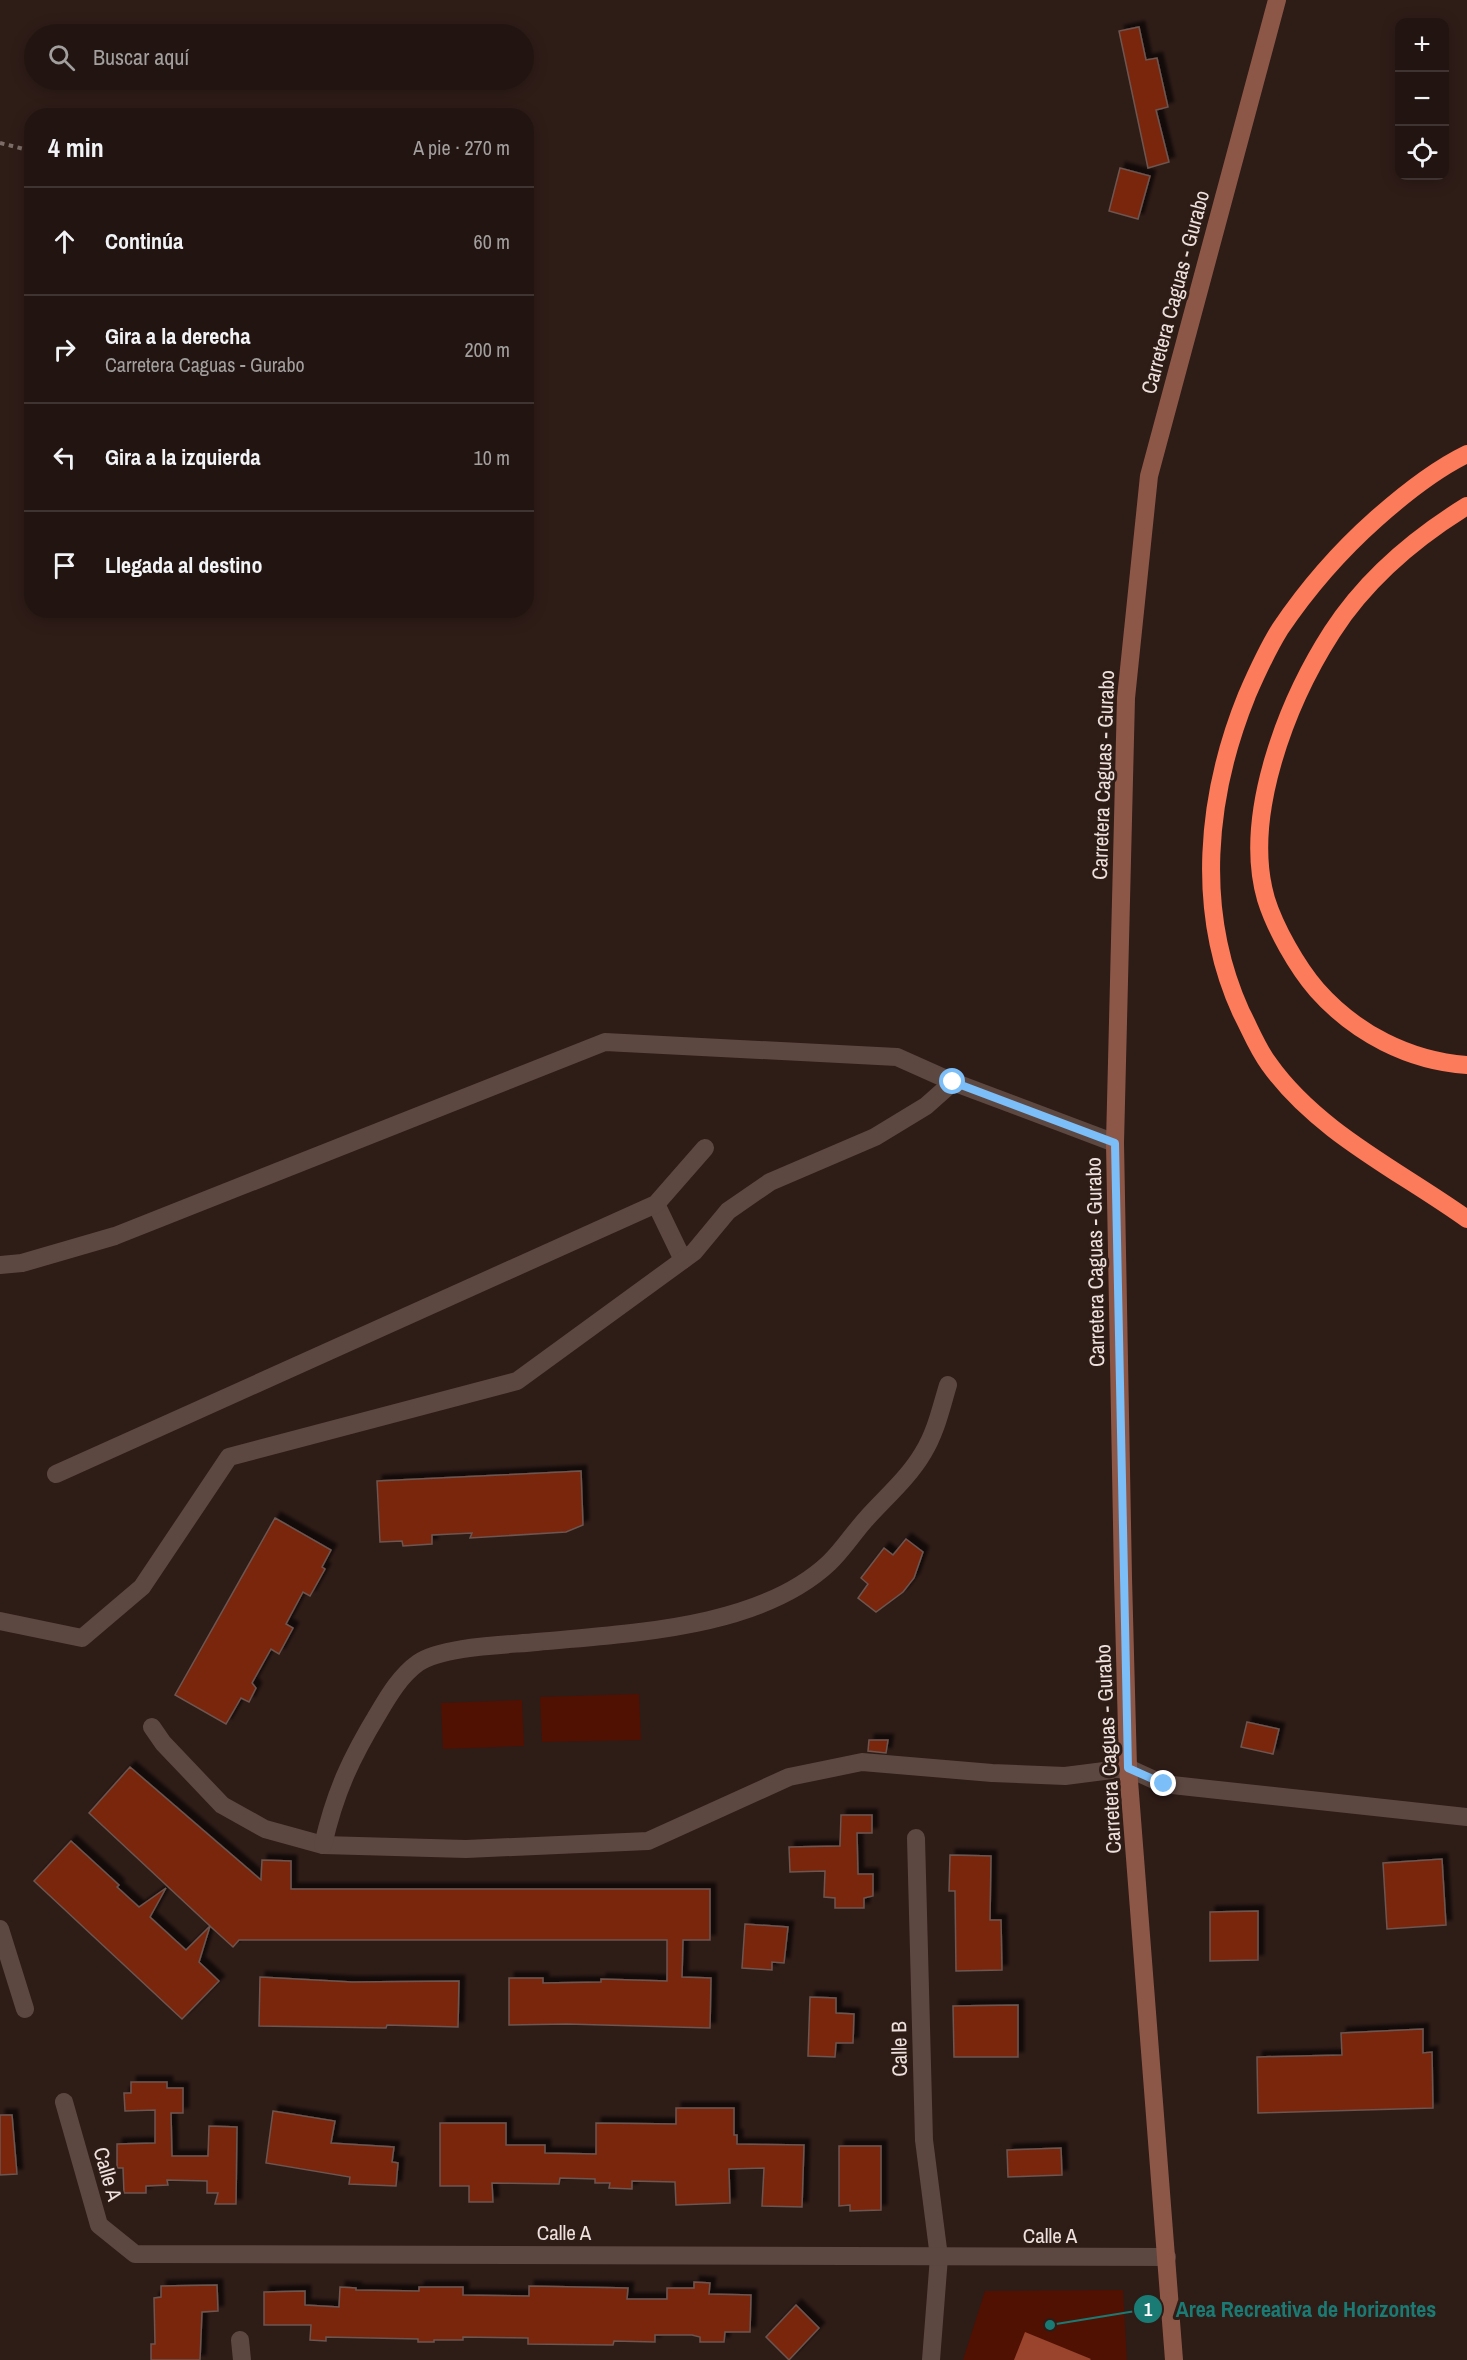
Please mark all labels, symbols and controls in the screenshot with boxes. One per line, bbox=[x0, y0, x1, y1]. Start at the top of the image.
map controls bbox=[1395, 18, 1449, 180]
button: + bbox=[1395, 18, 1449, 72]
search box bbox=[24, 24, 534, 90]
icon: search bbox=[45, 41, 78, 74]
text: Buscar aquí bbox=[93, 42, 189, 72]
button: − bbox=[1395, 72, 1449, 126]
button: locate bbox=[1395, 126, 1449, 180]
text: 4 min bbox=[48, 130, 104, 165]
text: A pie · 270 m bbox=[413, 134, 510, 161]
street label: Carretera Caguas - Gurabo bbox=[1134, 187, 1216, 397]
icon: ahead bbox=[48, 225, 81, 258]
text: Continúa bbox=[105, 226, 183, 256]
text: 60 m bbox=[474, 228, 510, 255]
text: Gira a la derecha bbox=[105, 321, 250, 351]
icon: right bbox=[48, 333, 81, 366]
text: 200 m bbox=[464, 336, 510, 363]
text: Carretera Caguas - Gurabo bbox=[105, 351, 305, 378]
icon: left bbox=[48, 441, 81, 474]
text: Gira a la izquierda bbox=[105, 442, 260, 472]
text: 10 m bbox=[474, 444, 510, 471]
icon: arrive bbox=[48, 549, 81, 582]
text: Llegada al destino bbox=[105, 550, 262, 580]
street label: Carretera Caguas - Gurabo bbox=[1085, 670, 1121, 880]
route start bbox=[939, 1068, 965, 1094]
street label: Carretera Caguas - Gurabo bbox=[1079, 1157, 1111, 1367]
street label: Carretera Caguas - Gurabo bbox=[1088, 1644, 1128, 1854]
route end bbox=[1150, 1770, 1176, 1796]
street label: Calle B bbox=[884, 2021, 914, 2077]
street label: Calle A bbox=[87, 2144, 130, 2205]
street label: Calle A bbox=[537, 2218, 592, 2247]
street label: Calle A bbox=[1023, 2221, 1078, 2250]
callout: Area Recreativa de Horizontes bbox=[1133, 2289, 1448, 2329]
text: Area Recreativa de Horizontes bbox=[1176, 2294, 1436, 2324]
text: 1 bbox=[1144, 2297, 1153, 2322]

